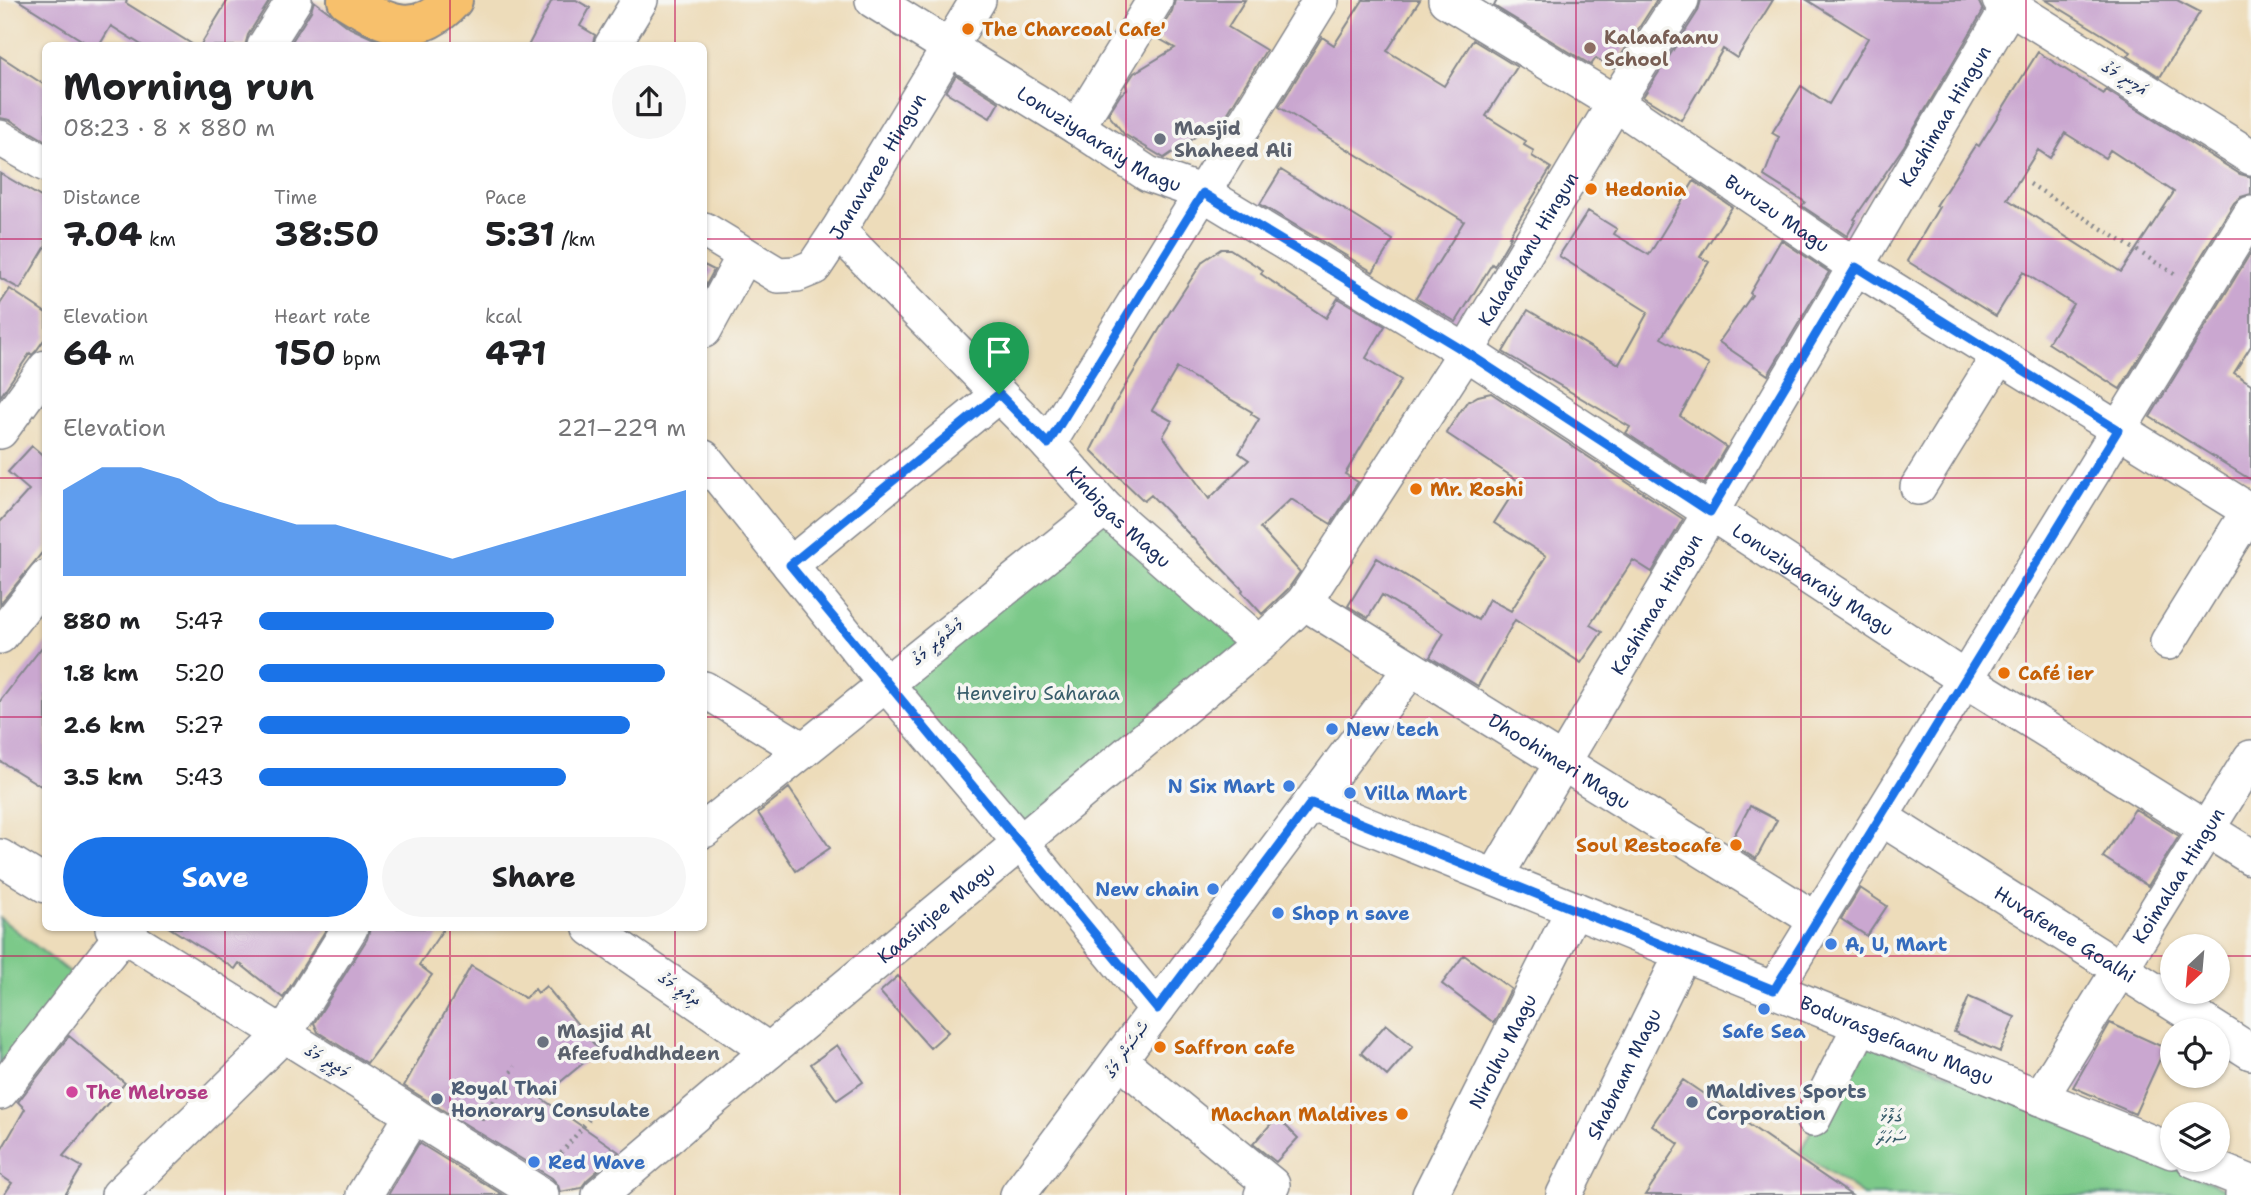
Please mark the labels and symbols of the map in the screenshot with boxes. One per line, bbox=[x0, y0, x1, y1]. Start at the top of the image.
place label: The Charcoal Cafe' bbox=[982, 17, 1166, 42]
marker: The Charcoal Cafe' bbox=[960, 21, 976, 37]
place label: Kalaafaanu School bbox=[1604, 25, 1719, 72]
marker: Kalaafaanu School bbox=[1582, 40, 1598, 56]
street label: Kashimaa Hingun bbox=[1893, 41, 1996, 191]
street label: އަމީނީ މަގު bbox=[2096, 54, 2153, 102]
street label: Lonuziyaaraiy Magu bbox=[1012, 80, 1185, 197]
street label: Janavaree Hingun bbox=[823, 88, 931, 244]
place label: Masjid Shaheed Ali bbox=[1174, 116, 1292, 163]
marker: Masjid Shaheed Ali bbox=[1152, 131, 1168, 147]
street label: Kalaafaanu Hingun bbox=[1472, 167, 1584, 330]
street label: Buruzu Magu bbox=[1720, 169, 1835, 258]
place label: Hedonia bbox=[1605, 177, 1686, 202]
marker: Hedonia bbox=[1583, 181, 1599, 197]
pin bbox=[969, 322, 1029, 394]
street label: Kinbigas Magu bbox=[1061, 461, 1177, 573]
place label: Mr. Roshi bbox=[1430, 477, 1524, 502]
marker: Mr. Roshi bbox=[1408, 481, 1424, 497]
street label: Lonuziyaaraiy Magu bbox=[1728, 517, 1899, 641]
street label: Kashimaa Hingun bbox=[1605, 529, 1708, 679]
street label: މުޝްތަރީ މަގު bbox=[905, 613, 969, 672]
place label: Café ier bbox=[2018, 661, 2094, 686]
marker: Café ier bbox=[1996, 665, 2012, 681]
park label: Henveiru Saharaa bbox=[956, 681, 1120, 706]
street label: Dhoohimeri Magu bbox=[1484, 707, 1635, 814]
place label: New tech bbox=[1346, 717, 1439, 742]
marker: New tech bbox=[1324, 721, 1340, 737]
place label: N Six Mart bbox=[1168, 774, 1275, 799]
marker: N Six Mart bbox=[1281, 778, 1297, 794]
place label: Villa Mart bbox=[1364, 781, 1467, 806]
marker: Villa Mart bbox=[1342, 785, 1358, 801]
street label: Koimalaa Hingun bbox=[2126, 803, 2230, 948]
place label: Soul Restocafe bbox=[1576, 833, 1722, 858]
marker: Soul Restocafe bbox=[1728, 837, 1744, 853]
street label: Kaasinjee Magu bbox=[872, 856, 1000, 969]
place label: New chain bbox=[1095, 877, 1199, 902]
street label: Huvafenee Goalhi bbox=[1990, 880, 2140, 988]
marker: New chain bbox=[1205, 881, 1221, 897]
place label: Shop n save bbox=[1292, 901, 1410, 926]
marker: Shop n save bbox=[1270, 905, 1286, 921]
place label: A, U, Mart bbox=[1845, 932, 1947, 957]
north arrow bbox=[2160, 934, 2230, 1004]
marker: A, U, Mart bbox=[1823, 936, 1839, 952]
street label: ދިއްލީ މަގު bbox=[653, 965, 707, 1013]
street label: Nirolhu Magu bbox=[1463, 989, 1542, 1113]
street label: Bodurasgefaanu Magu bbox=[1796, 990, 1997, 1090]
marker: Safe Sea bbox=[1756, 1001, 1772, 1017]
street label: Shabnam Magu bbox=[1581, 1004, 1666, 1144]
street label: ސޯސަން މަގު bbox=[1097, 1016, 1157, 1084]
place label: Masjid Al Afeefudhdhdeen bbox=[557, 1019, 720, 1066]
place label: Safe Sea bbox=[1722, 1019, 1806, 1044]
marker: Masjid Al Afeefudhdhdeen bbox=[535, 1034, 551, 1050]
place label: Saffron cafe bbox=[1174, 1035, 1295, 1060]
street label: މަޖީދީ މަގު bbox=[299, 1037, 354, 1085]
marker: Saffron cafe bbox=[1152, 1039, 1168, 1055]
place label: Royal Thai Honorary Consulate bbox=[451, 1076, 650, 1123]
place label: Maldives Sports Corporation bbox=[1706, 1079, 1867, 1126]
place label: The Melrose bbox=[86, 1080, 209, 1105]
marker: The Melrose bbox=[64, 1084, 80, 1100]
marker: Royal Thai Honorary Consulate bbox=[429, 1091, 445, 1107]
marker: Maldives Sports Corporation bbox=[1684, 1094, 1700, 1110]
place label: Machan Maldives bbox=[1211, 1102, 1388, 1127]
park label: ގަލޮޅު ސަހަރާ bbox=[1875, 1103, 1907, 1150]
marker: Machan Maldives bbox=[1394, 1106, 1410, 1122]
place label: Red Wave bbox=[548, 1150, 645, 1175]
marker: Red Wave bbox=[526, 1154, 542, 1170]

